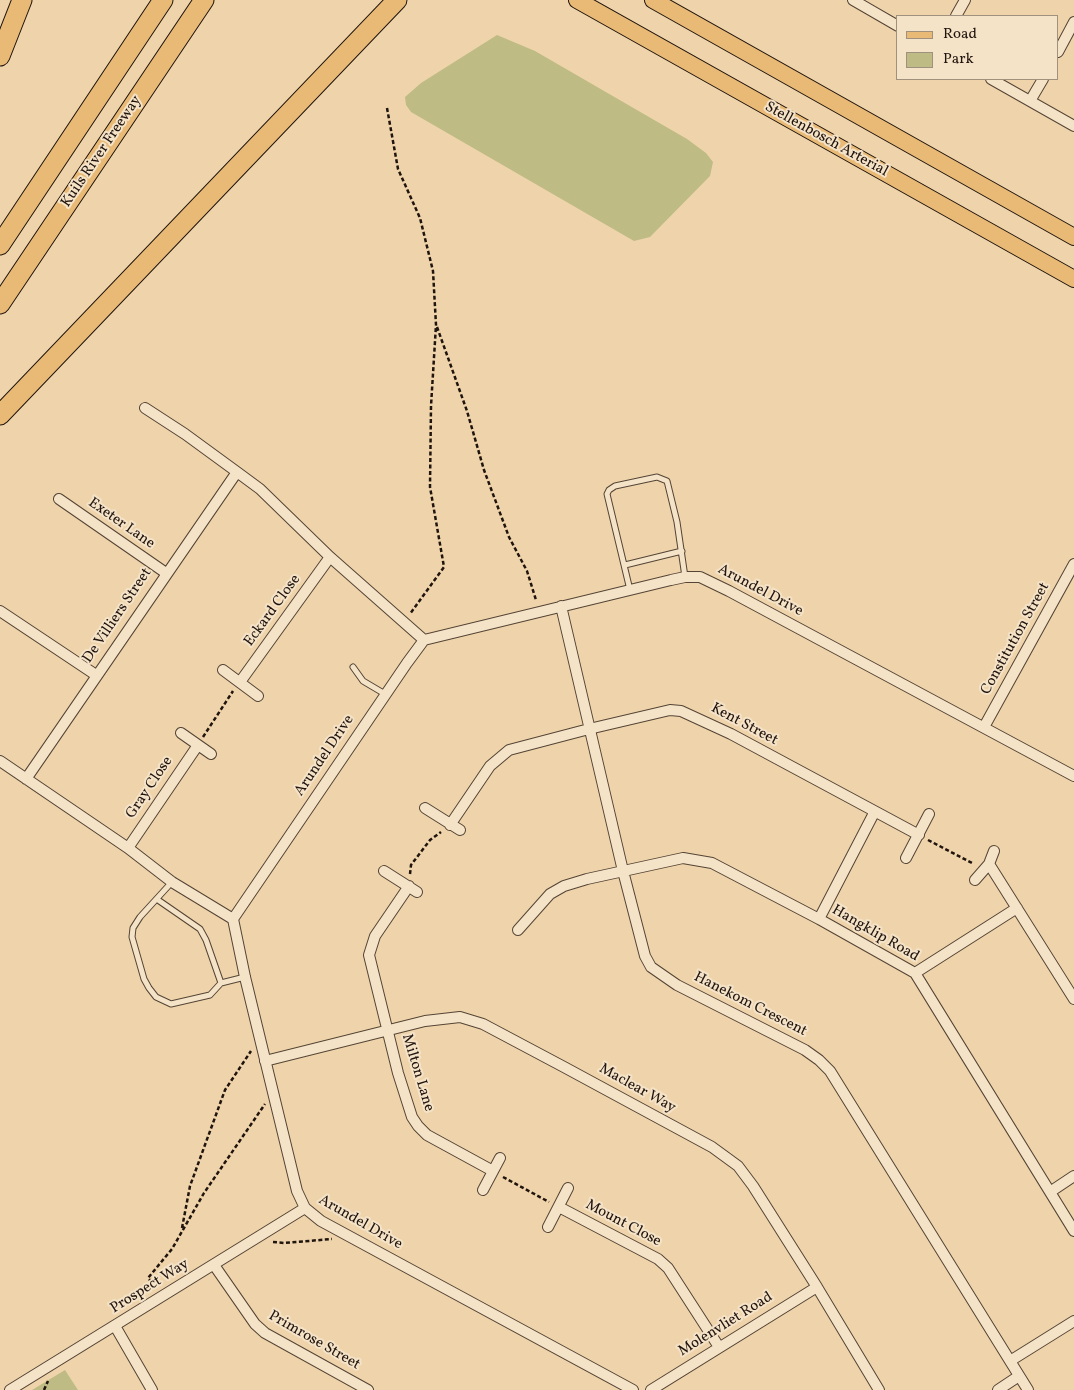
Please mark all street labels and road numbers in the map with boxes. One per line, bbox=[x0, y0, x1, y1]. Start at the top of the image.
street label: Kuils River Freeway bbox=[58, 93, 146, 211]
street label: Stellenbosch Arterial bbox=[761, 99, 891, 181]
street label: Exeter Lane bbox=[84, 495, 158, 553]
street label: Arundel Drive bbox=[714, 561, 806, 621]
street label: De Villiers Street bbox=[80, 565, 156, 667]
street label: Eckard Close bbox=[241, 572, 305, 650]
street label: Constitution Street bbox=[978, 580, 1054, 698]
street label: Kent Street bbox=[707, 700, 781, 750]
street label: Arundel Drive bbox=[291, 712, 359, 800]
street label: Gray Close bbox=[123, 753, 177, 823]
street label: Hangklip Road bbox=[828, 902, 922, 966]
street label: Hanekom Crescent bbox=[690, 969, 810, 1041]
street label: Milton Lane bbox=[397, 1032, 437, 1114]
street label: Maclear Way bbox=[595, 1060, 679, 1118]
street label: Arundel Drive bbox=[315, 1192, 405, 1254]
street label: Mount Close bbox=[582, 1197, 664, 1251]
street label: Prospect Way bbox=[107, 1256, 193, 1318]
street label: Molenvliet Road bbox=[676, 1289, 776, 1361]
street label: Primrose Street bbox=[265, 1307, 363, 1375]

